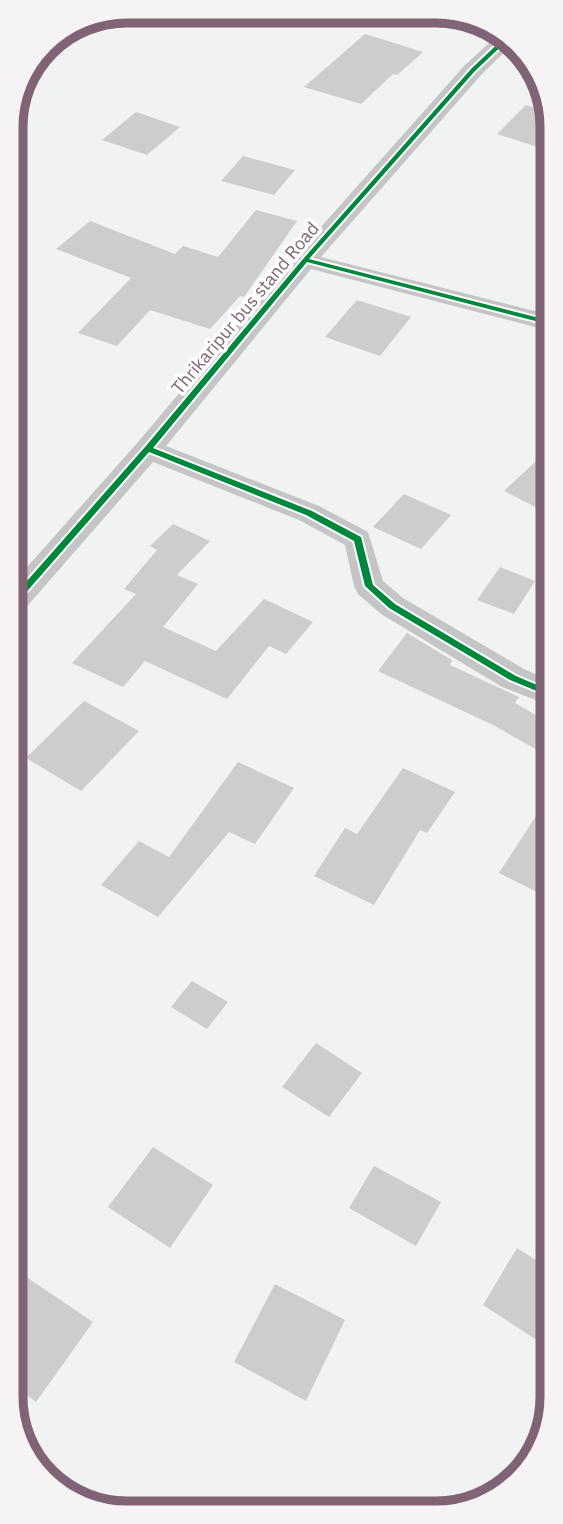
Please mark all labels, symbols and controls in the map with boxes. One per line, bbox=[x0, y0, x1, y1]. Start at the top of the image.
street label: Thrikaripur bus stand Road bbox=[166, 217, 324, 399]

